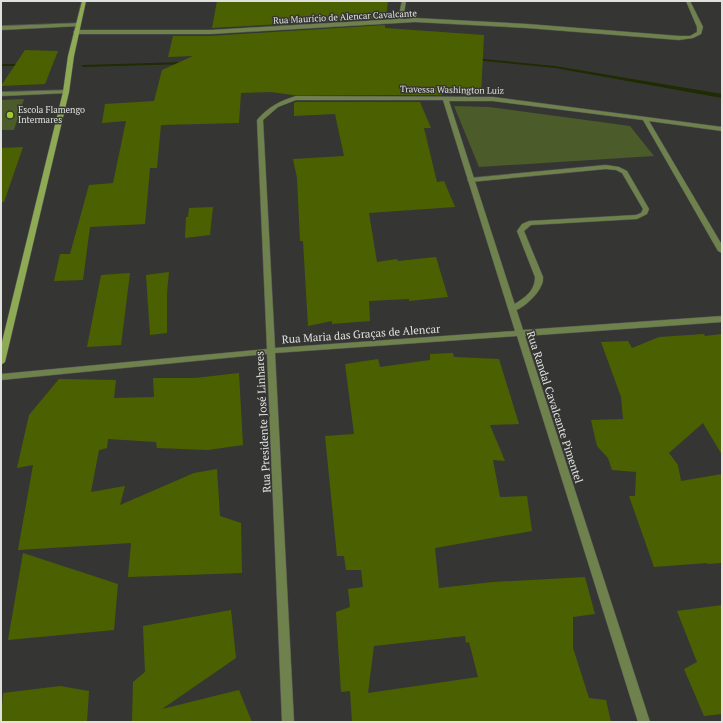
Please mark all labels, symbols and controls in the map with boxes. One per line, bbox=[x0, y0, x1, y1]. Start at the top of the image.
street label: Rua Maurício de Alencar Cavalcante bbox=[273, 7, 418, 27]
street label: Travessa Washington Luiz bbox=[400, 83, 504, 97]
place label: Escola Flamengo Intermares bbox=[18, 104, 85, 126]
marker: Escola Flamengo Intermares bbox=[5, 110, 15, 120]
street label: Rua Maria das Graças de Alencar bbox=[281, 321, 441, 347]
street label: Rua Randal Cavalcante Pimentel bbox=[524, 329, 586, 485]
street label: Rua Presidente José Linhares bbox=[252, 351, 274, 493]

